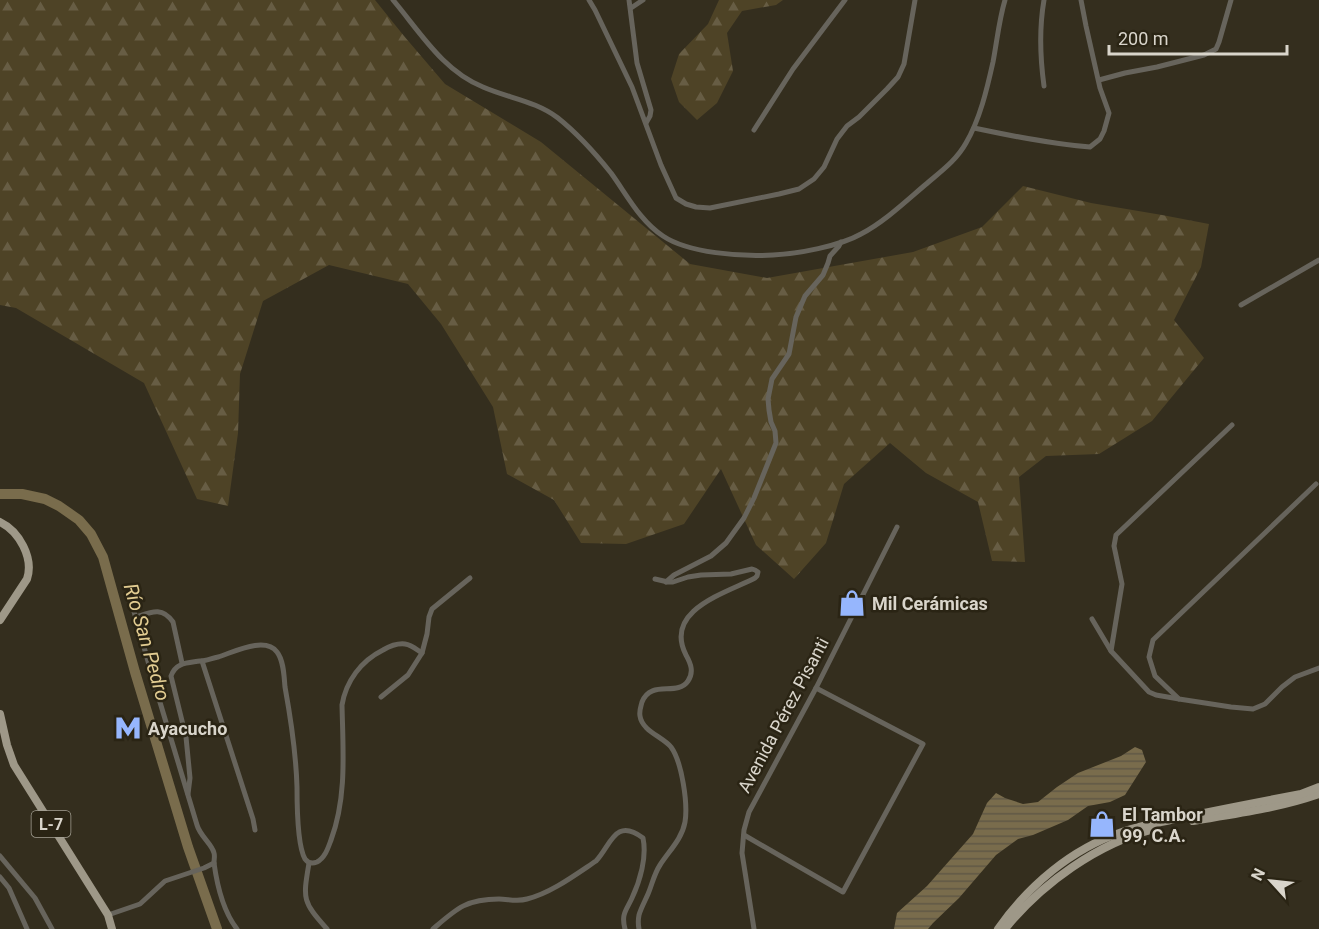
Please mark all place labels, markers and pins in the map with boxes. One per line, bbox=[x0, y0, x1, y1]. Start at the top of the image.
shop icon: Mil Cerámicas bbox=[837, 588, 867, 618]
place label: Mil Cerámicas bbox=[872, 593, 988, 614]
metro station icon: Ayacucho bbox=[113, 713, 143, 743]
place label: Ayacucho bbox=[148, 718, 227, 739]
place label: El Tambor 99, C.A. bbox=[1122, 804, 1203, 846]
shop icon: El Tambor 99, C.A. bbox=[1087, 809, 1117, 839]

